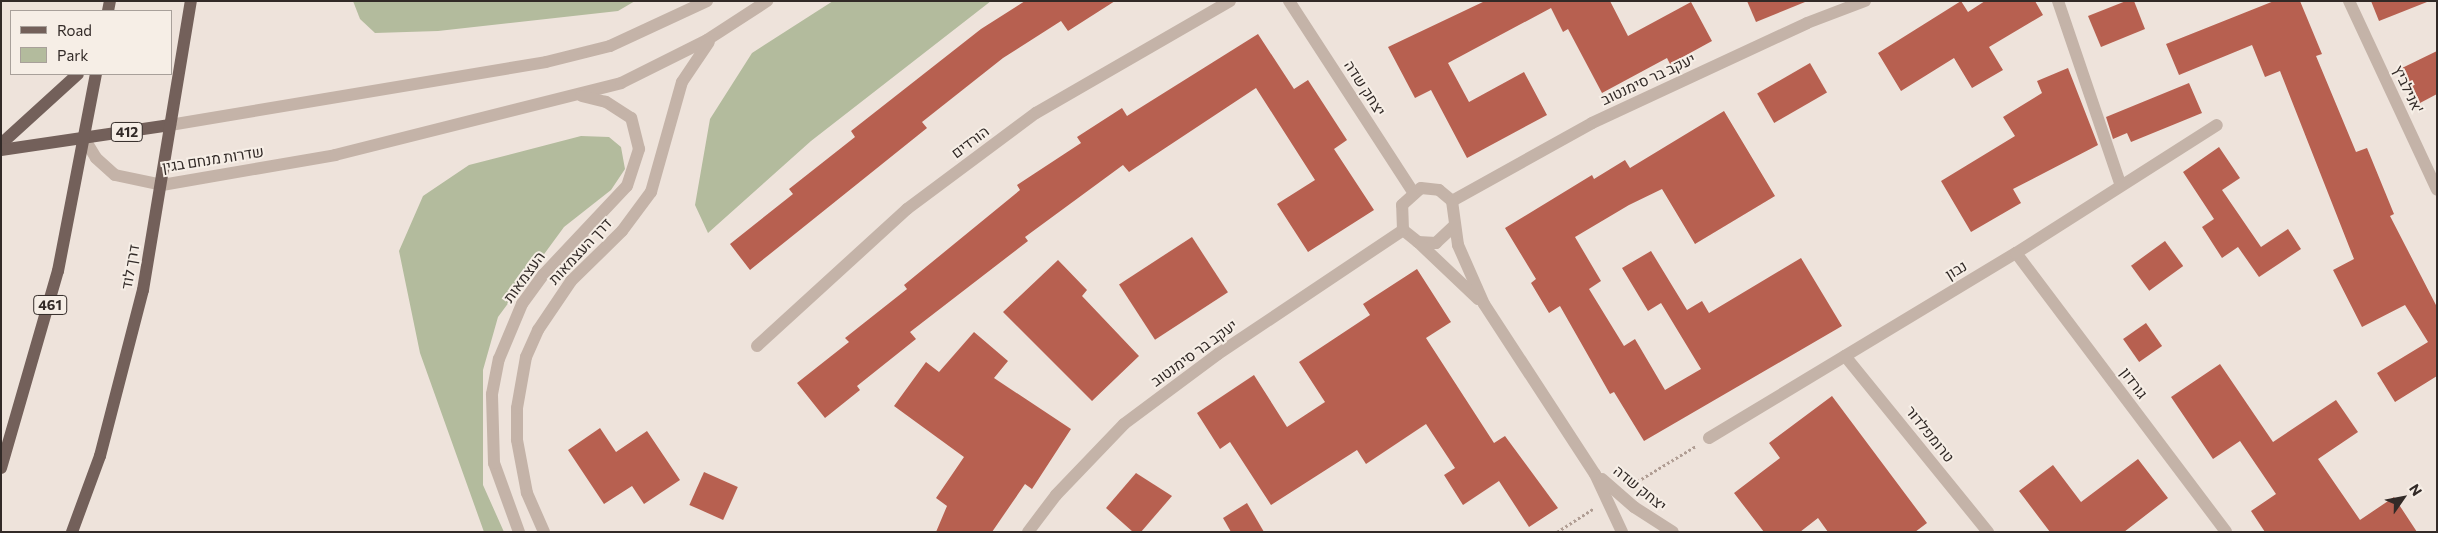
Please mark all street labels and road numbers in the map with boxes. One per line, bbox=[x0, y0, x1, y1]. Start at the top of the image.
street label: יעקב בר סימנטוב bbox=[1598, 49, 1698, 109]
street label: יצחק שדה bbox=[1340, 57, 1390, 119]
street label: אנילביץ' bbox=[2389, 62, 2427, 116]
road number: 412 bbox=[111, 120, 143, 144]
street label: הורדים bbox=[948, 122, 992, 162]
street label: שדרות מנחם בגין bbox=[161, 142, 265, 176]
street label: דרך העצמאות bbox=[545, 214, 615, 288]
street label: דרך לוד bbox=[117, 243, 143, 291]
street label: העצמאות bbox=[499, 248, 549, 306]
street label: נבון bbox=[1942, 257, 1970, 283]
road number: 461 bbox=[32, 294, 68, 316]
street label: יעקב בר סימנטוב bbox=[1147, 316, 1241, 390]
street label: גורדון bbox=[2117, 364, 2151, 402]
street label: טרומפלדור bbox=[1902, 402, 1958, 466]
street label: יצחק שדה bbox=[1610, 461, 1670, 515]

